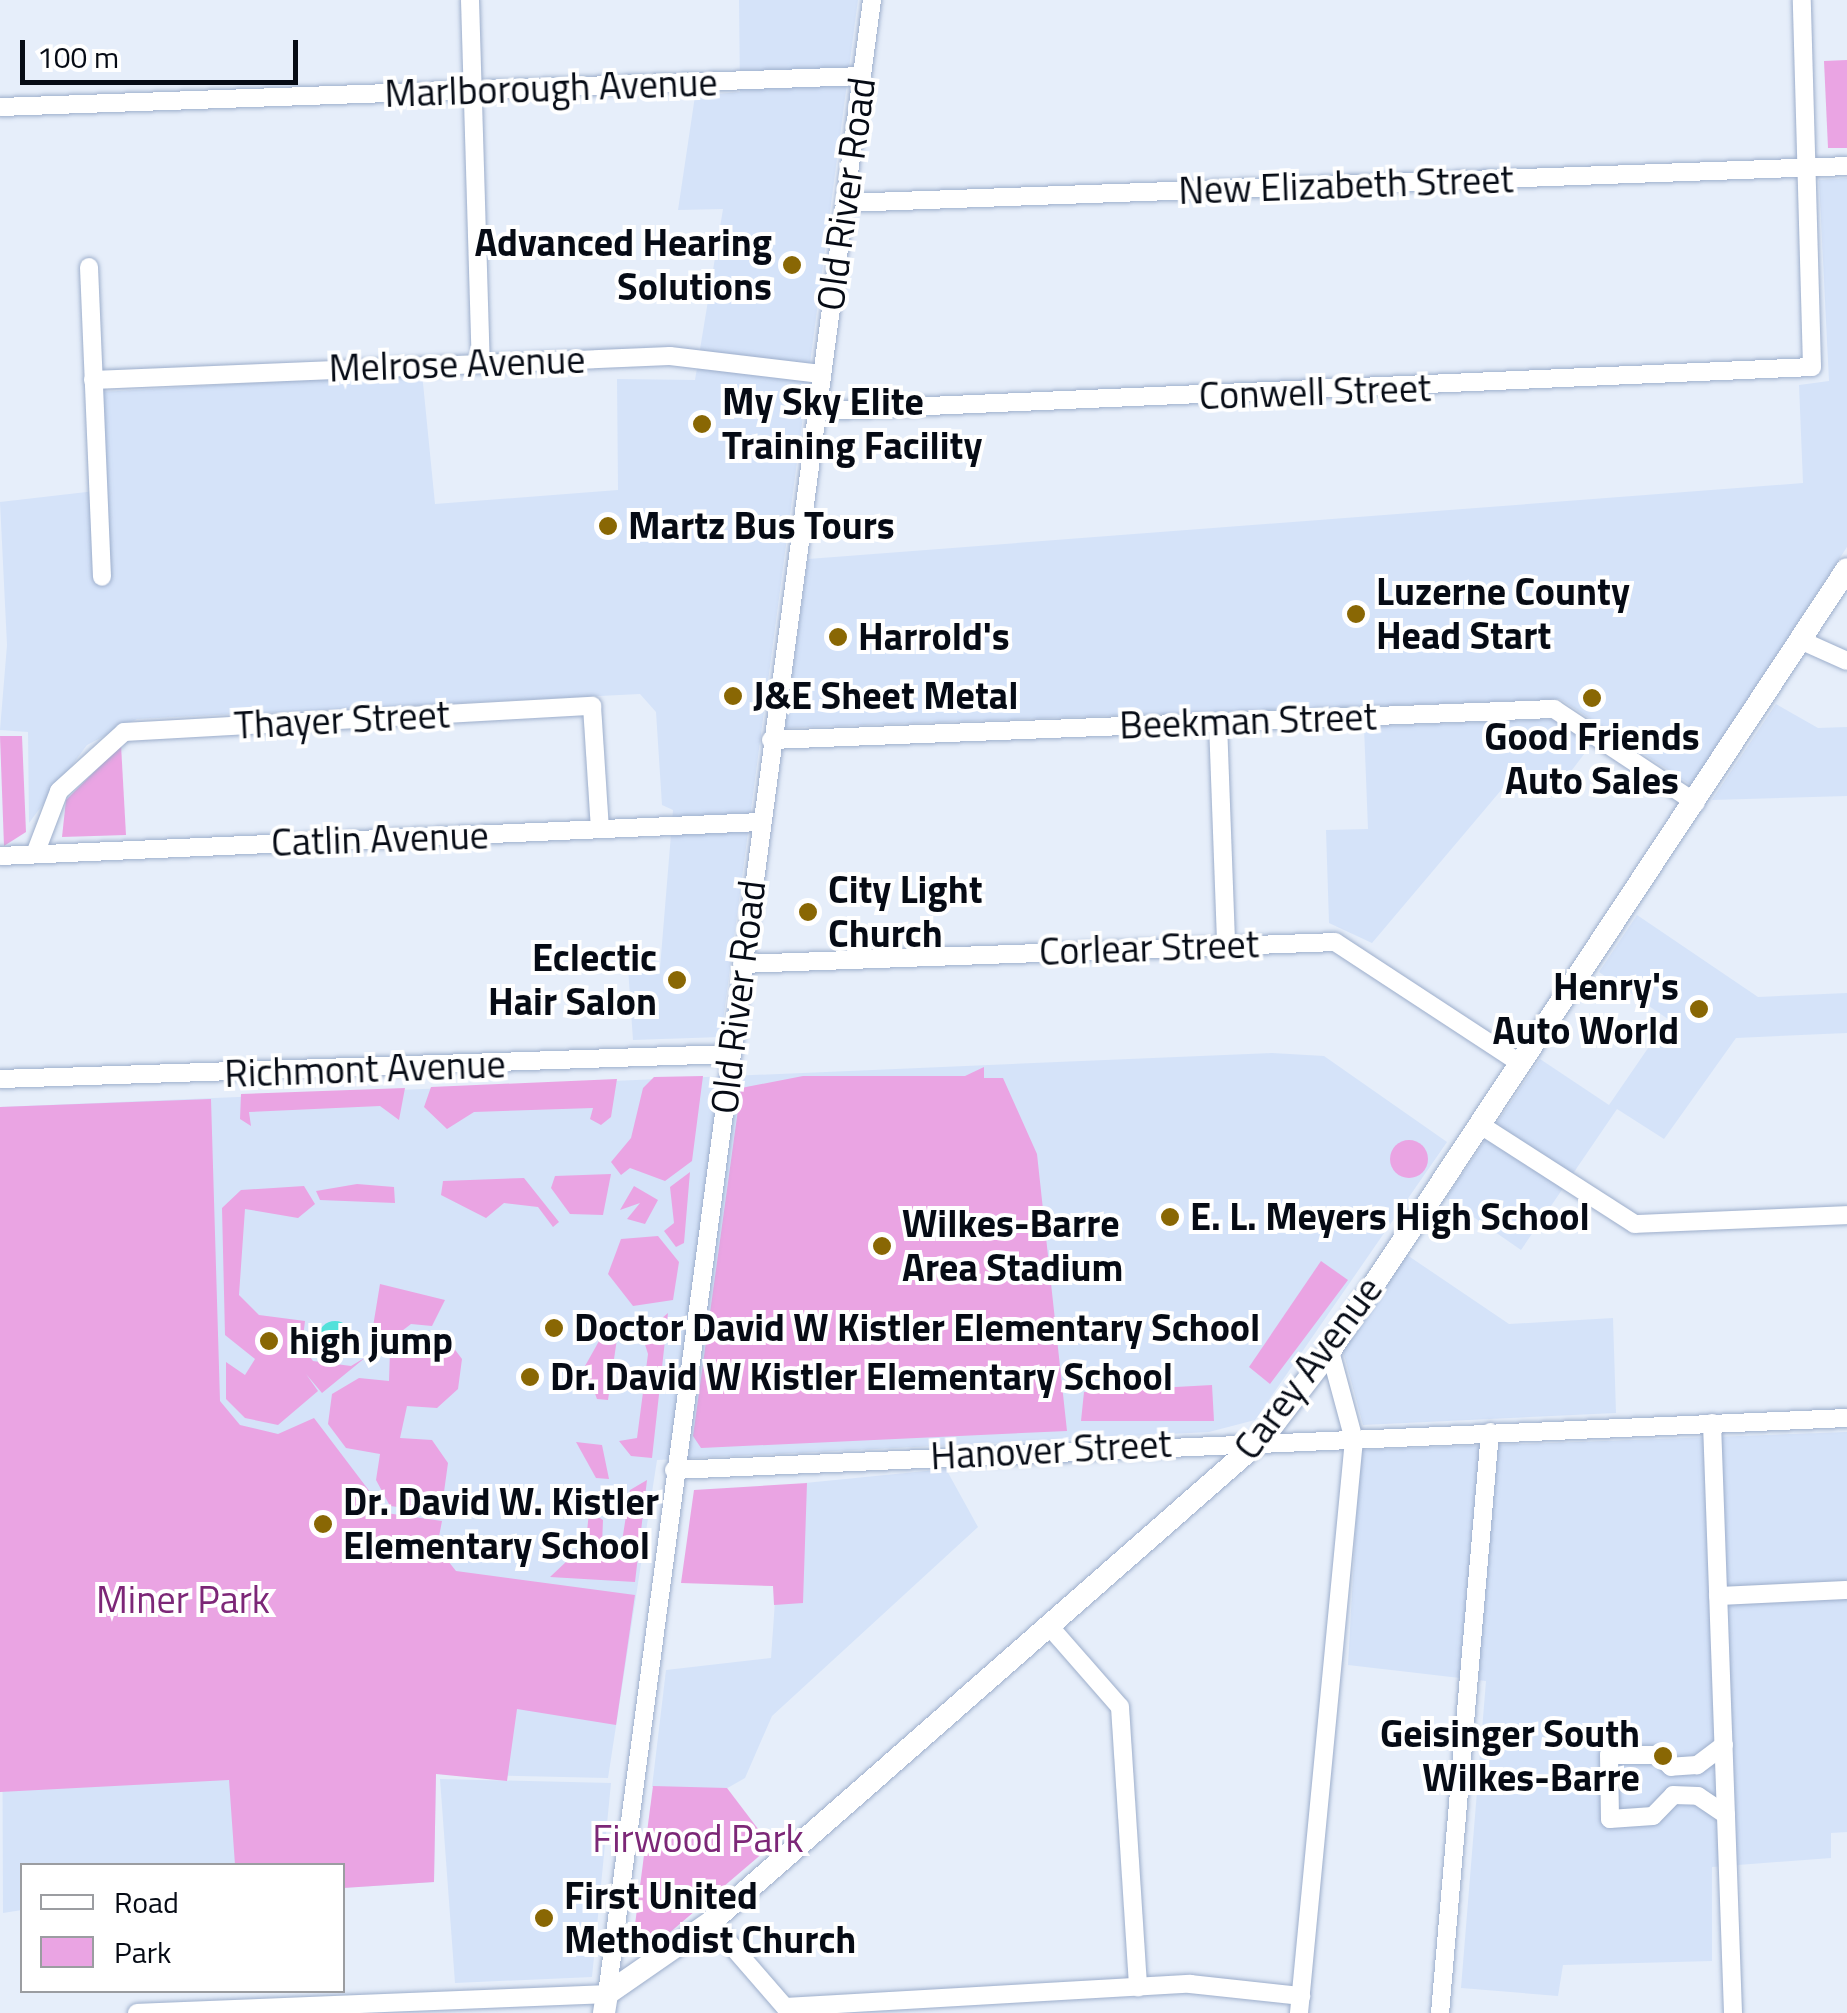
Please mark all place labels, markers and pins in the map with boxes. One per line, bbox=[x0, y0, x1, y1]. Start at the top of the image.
place label: Advanced Hearing Solutions bbox=[474, 220, 772, 310]
marker: Advanced Hearing Solutions bbox=[781, 254, 803, 276]
place label: My Sky Elite Training Facility bbox=[722, 379, 982, 468]
marker: My Sky Elite Training Facility bbox=[691, 413, 713, 435]
place label: Martz Bus Tours bbox=[628, 503, 895, 549]
marker: Martz Bus Tours bbox=[597, 515, 619, 537]
place label: Luzerne County Head Start bbox=[1376, 569, 1630, 658]
marker: Luzerne County Head Start bbox=[1345, 603, 1367, 625]
place label: Harrold's bbox=[858, 614, 1010, 660]
marker: Harrold's bbox=[827, 626, 849, 648]
place label: J&E Sheet Metal bbox=[753, 673, 1018, 719]
marker: J&E Sheet Metal bbox=[722, 685, 744, 707]
marker: Good Friends Auto Sales bbox=[1581, 687, 1603, 709]
place label: Good Friends Auto Sales bbox=[1484, 714, 1700, 804]
place label: City Light Church bbox=[828, 867, 983, 956]
marker: City Light Church bbox=[797, 901, 819, 923]
place label: Eclectic Hair Salon bbox=[488, 935, 657, 1024]
place label: Henry's Auto World bbox=[1493, 964, 1679, 1054]
marker: Eclectic Hair Salon bbox=[666, 969, 688, 991]
marker: Henry's Auto World bbox=[1688, 998, 1710, 1020]
place label: E. L. Meyers High School bbox=[1190, 1194, 1590, 1240]
place label: Wilkes-Barre Area Stadium bbox=[902, 1201, 1123, 1290]
marker: E. L. Meyers High School bbox=[1159, 1206, 1181, 1228]
marker: Wilkes-Barre Area Stadium bbox=[871, 1235, 893, 1257]
place label: Doctor David W Kistler Elementary School bbox=[574, 1305, 1260, 1351]
marker: Doctor David W Kistler Elementary School bbox=[543, 1317, 565, 1339]
place label: high jump bbox=[289, 1318, 453, 1364]
marker: high jump bbox=[258, 1330, 280, 1352]
place label: Dr. David W Kistler Elementary School bbox=[550, 1354, 1173, 1400]
marker: Dr. David W Kistler Elementary School bbox=[519, 1366, 541, 1388]
place label: Dr. David W. Kistler Elementary School bbox=[343, 1479, 659, 1568]
marker: Dr. David W. Kistler Elementary School bbox=[312, 1513, 334, 1535]
place label: Geisinger South Wilkes-Barre bbox=[1380, 1711, 1640, 1800]
marker: Geisinger South Wilkes-Barre bbox=[1650, 1743, 1676, 1769]
place label: First United Methodist Church bbox=[564, 1873, 856, 1962]
marker: First United Methodist Church bbox=[533, 1907, 555, 1929]

